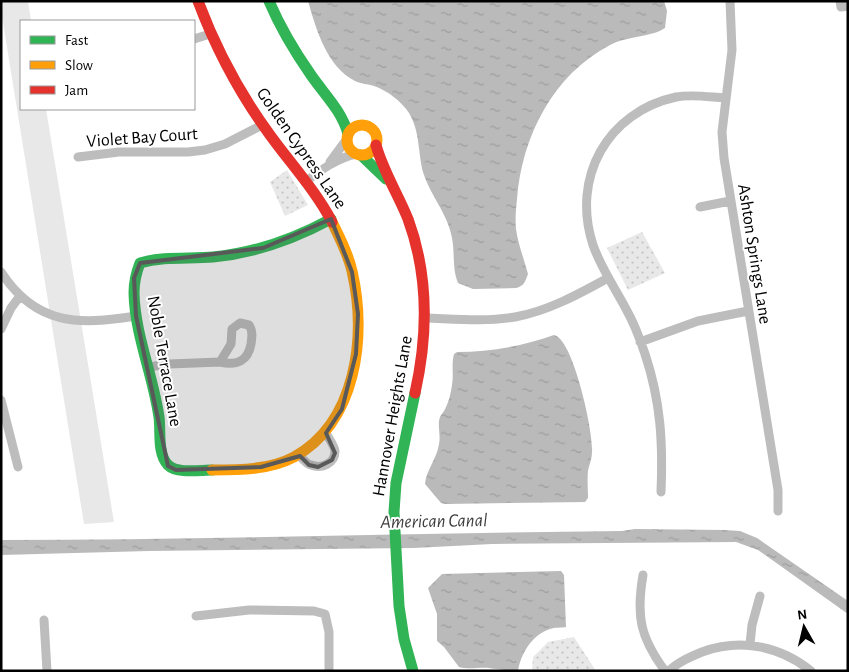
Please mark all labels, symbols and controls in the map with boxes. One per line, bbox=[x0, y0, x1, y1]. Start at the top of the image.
legend bbox=[20, 20, 195, 110]
text: Fast bbox=[65, 33, 89, 48]
text: Slow bbox=[65, 58, 93, 73]
text: Jam bbox=[65, 83, 88, 98]
street label: Golden Cypress Lane bbox=[253, 85, 350, 212]
street label: Violet Bay Court bbox=[86, 125, 199, 151]
street label: Ashton Springs Lane bbox=[734, 183, 774, 325]
street label: Noble Terrace Lane bbox=[144, 294, 184, 428]
street label: Hannover Heights Lane bbox=[370, 334, 416, 498]
water label: American Canal bbox=[379, 511, 488, 532]
north arrow bbox=[779, 602, 829, 652]
text: N bbox=[797, 608, 808, 623]

